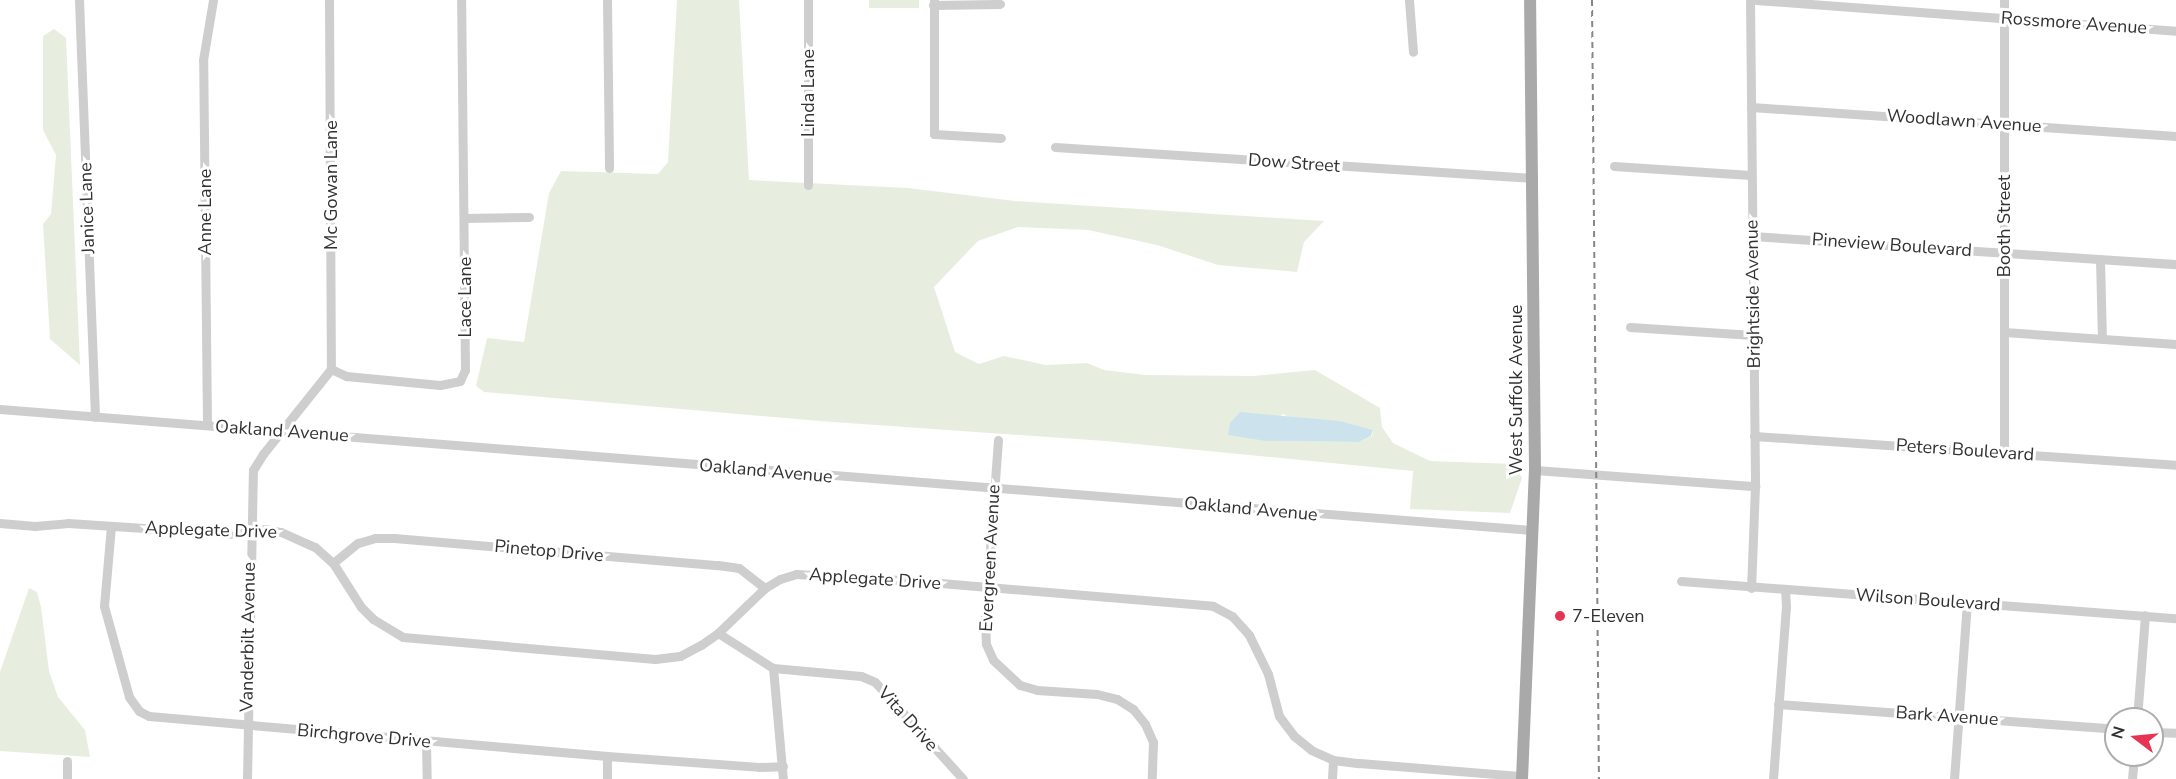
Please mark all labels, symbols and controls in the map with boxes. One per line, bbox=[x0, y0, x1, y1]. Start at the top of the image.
street label: Rossmore Avenue bbox=[2000, 7, 2148, 39]
street label: Linda Lane bbox=[797, 49, 819, 137]
street label: Woodlawn Avenue bbox=[1886, 105, 2042, 137]
street label: Mc Gowan Lane bbox=[320, 120, 342, 250]
street label: Dow Street bbox=[1247, 149, 1341, 177]
street label: Janice Lane bbox=[75, 162, 99, 254]
street label: Anne Lane bbox=[194, 169, 216, 255]
street label: Booth Street bbox=[1993, 175, 2015, 277]
street label: Brightside Avenue bbox=[1741, 219, 1765, 369]
street label: Pineview Boulevard bbox=[1811, 229, 1973, 261]
street label: Lace Lane bbox=[454, 257, 476, 337]
street label: West Suffolk Avenue bbox=[1505, 305, 1527, 475]
street label: Oakland Avenue bbox=[215, 416, 349, 446]
street label: Peters Boulevard bbox=[1895, 434, 2035, 466]
street label: Oakland Avenue bbox=[698, 454, 834, 488]
street label: Evergreen Avenue bbox=[975, 484, 1005, 632]
street label: Oakland Avenue bbox=[1183, 492, 1319, 526]
street label: Applegate Drive bbox=[145, 517, 277, 543]
street label: Pinetop Drive bbox=[494, 535, 604, 567]
street label: Vanderbilt Avenue bbox=[236, 562, 260, 712]
street label: Applegate Drive bbox=[808, 564, 942, 594]
street label: Wilson Boulevard bbox=[1855, 584, 2001, 616]
place label: 7-Eleven bbox=[1572, 605, 1645, 627]
marker: 7-Eleven bbox=[1553, 609, 1567, 623]
street label: Vita Drive bbox=[873, 682, 943, 756]
street label: Bark Avenue bbox=[1895, 702, 1999, 730]
north arrow bbox=[2104, 707, 2164, 767]
street label: Birchgrove Drive bbox=[296, 719, 432, 753]
text: N bbox=[2106, 724, 2131, 741]

